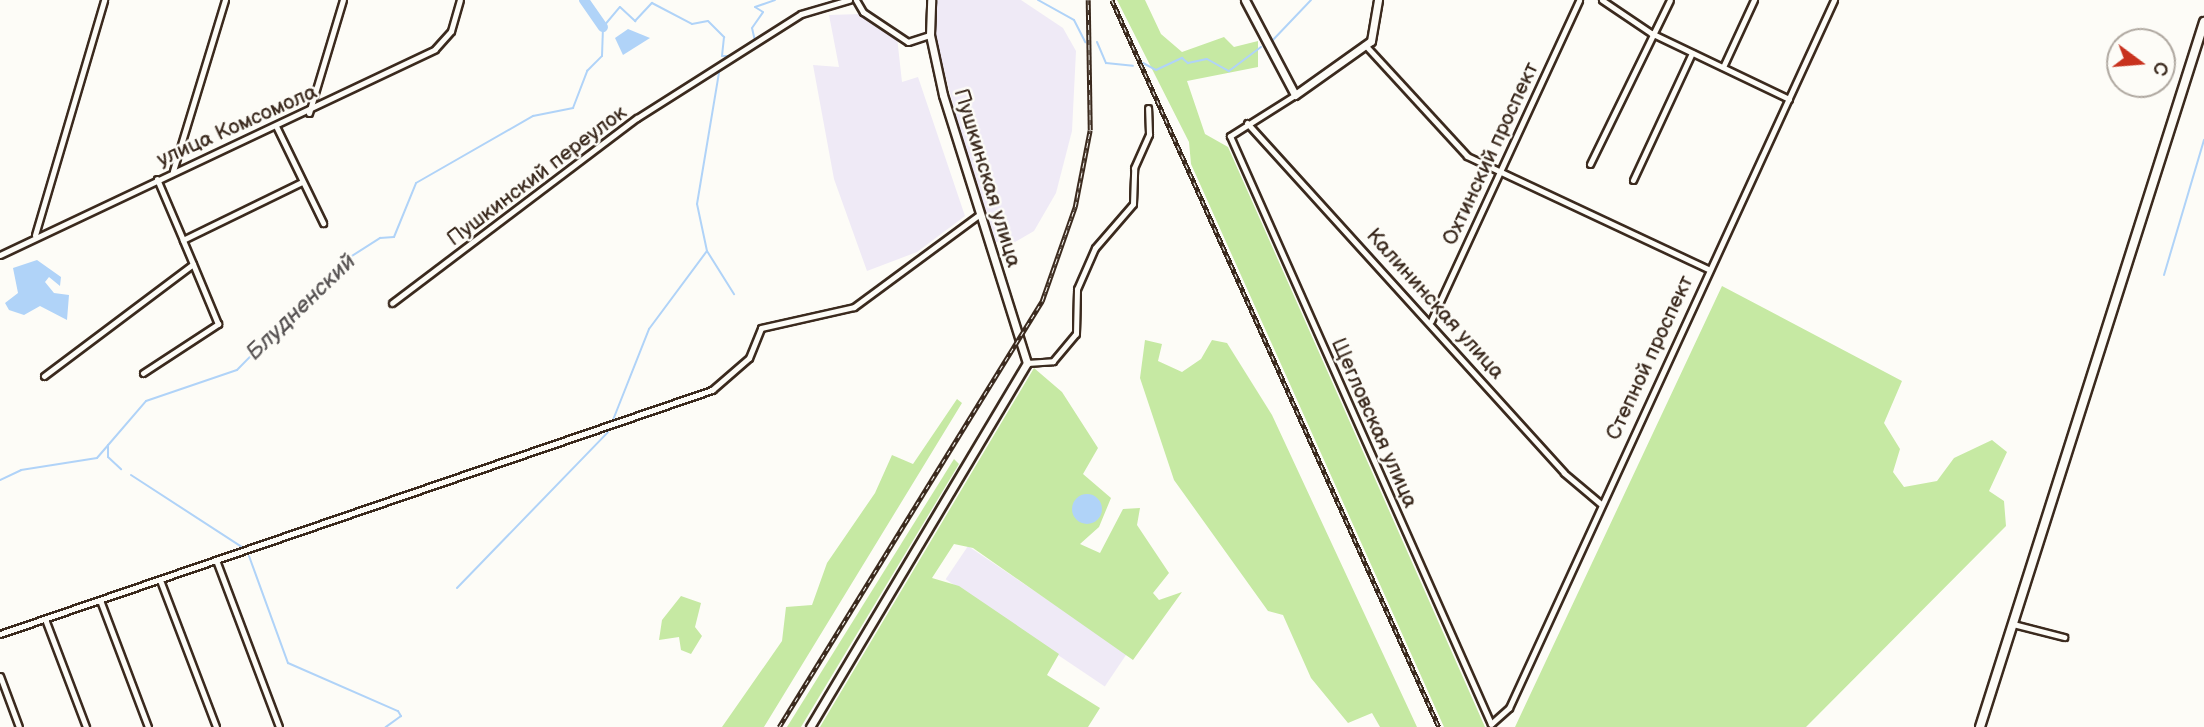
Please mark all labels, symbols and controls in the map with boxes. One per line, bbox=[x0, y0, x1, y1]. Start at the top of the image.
north arrow bbox=[2106, 28, 2176, 98]
street label: Охтинский проспект bbox=[1438, 59, 1544, 249]
text: С bbox=[2147, 59, 2173, 78]
street label: улица Комсомола bbox=[153, 79, 321, 173]
street label: Пушкинская улица bbox=[948, 86, 1026, 270]
street label: Пушкинский переулок bbox=[442, 100, 632, 252]
street label: Калининская улица bbox=[1361, 223, 1509, 385]
water label: Блудненский bbox=[240, 248, 362, 366]
street label: Степной проспект bbox=[1601, 272, 1699, 444]
street label: Щегловская улица bbox=[1325, 334, 1423, 512]

